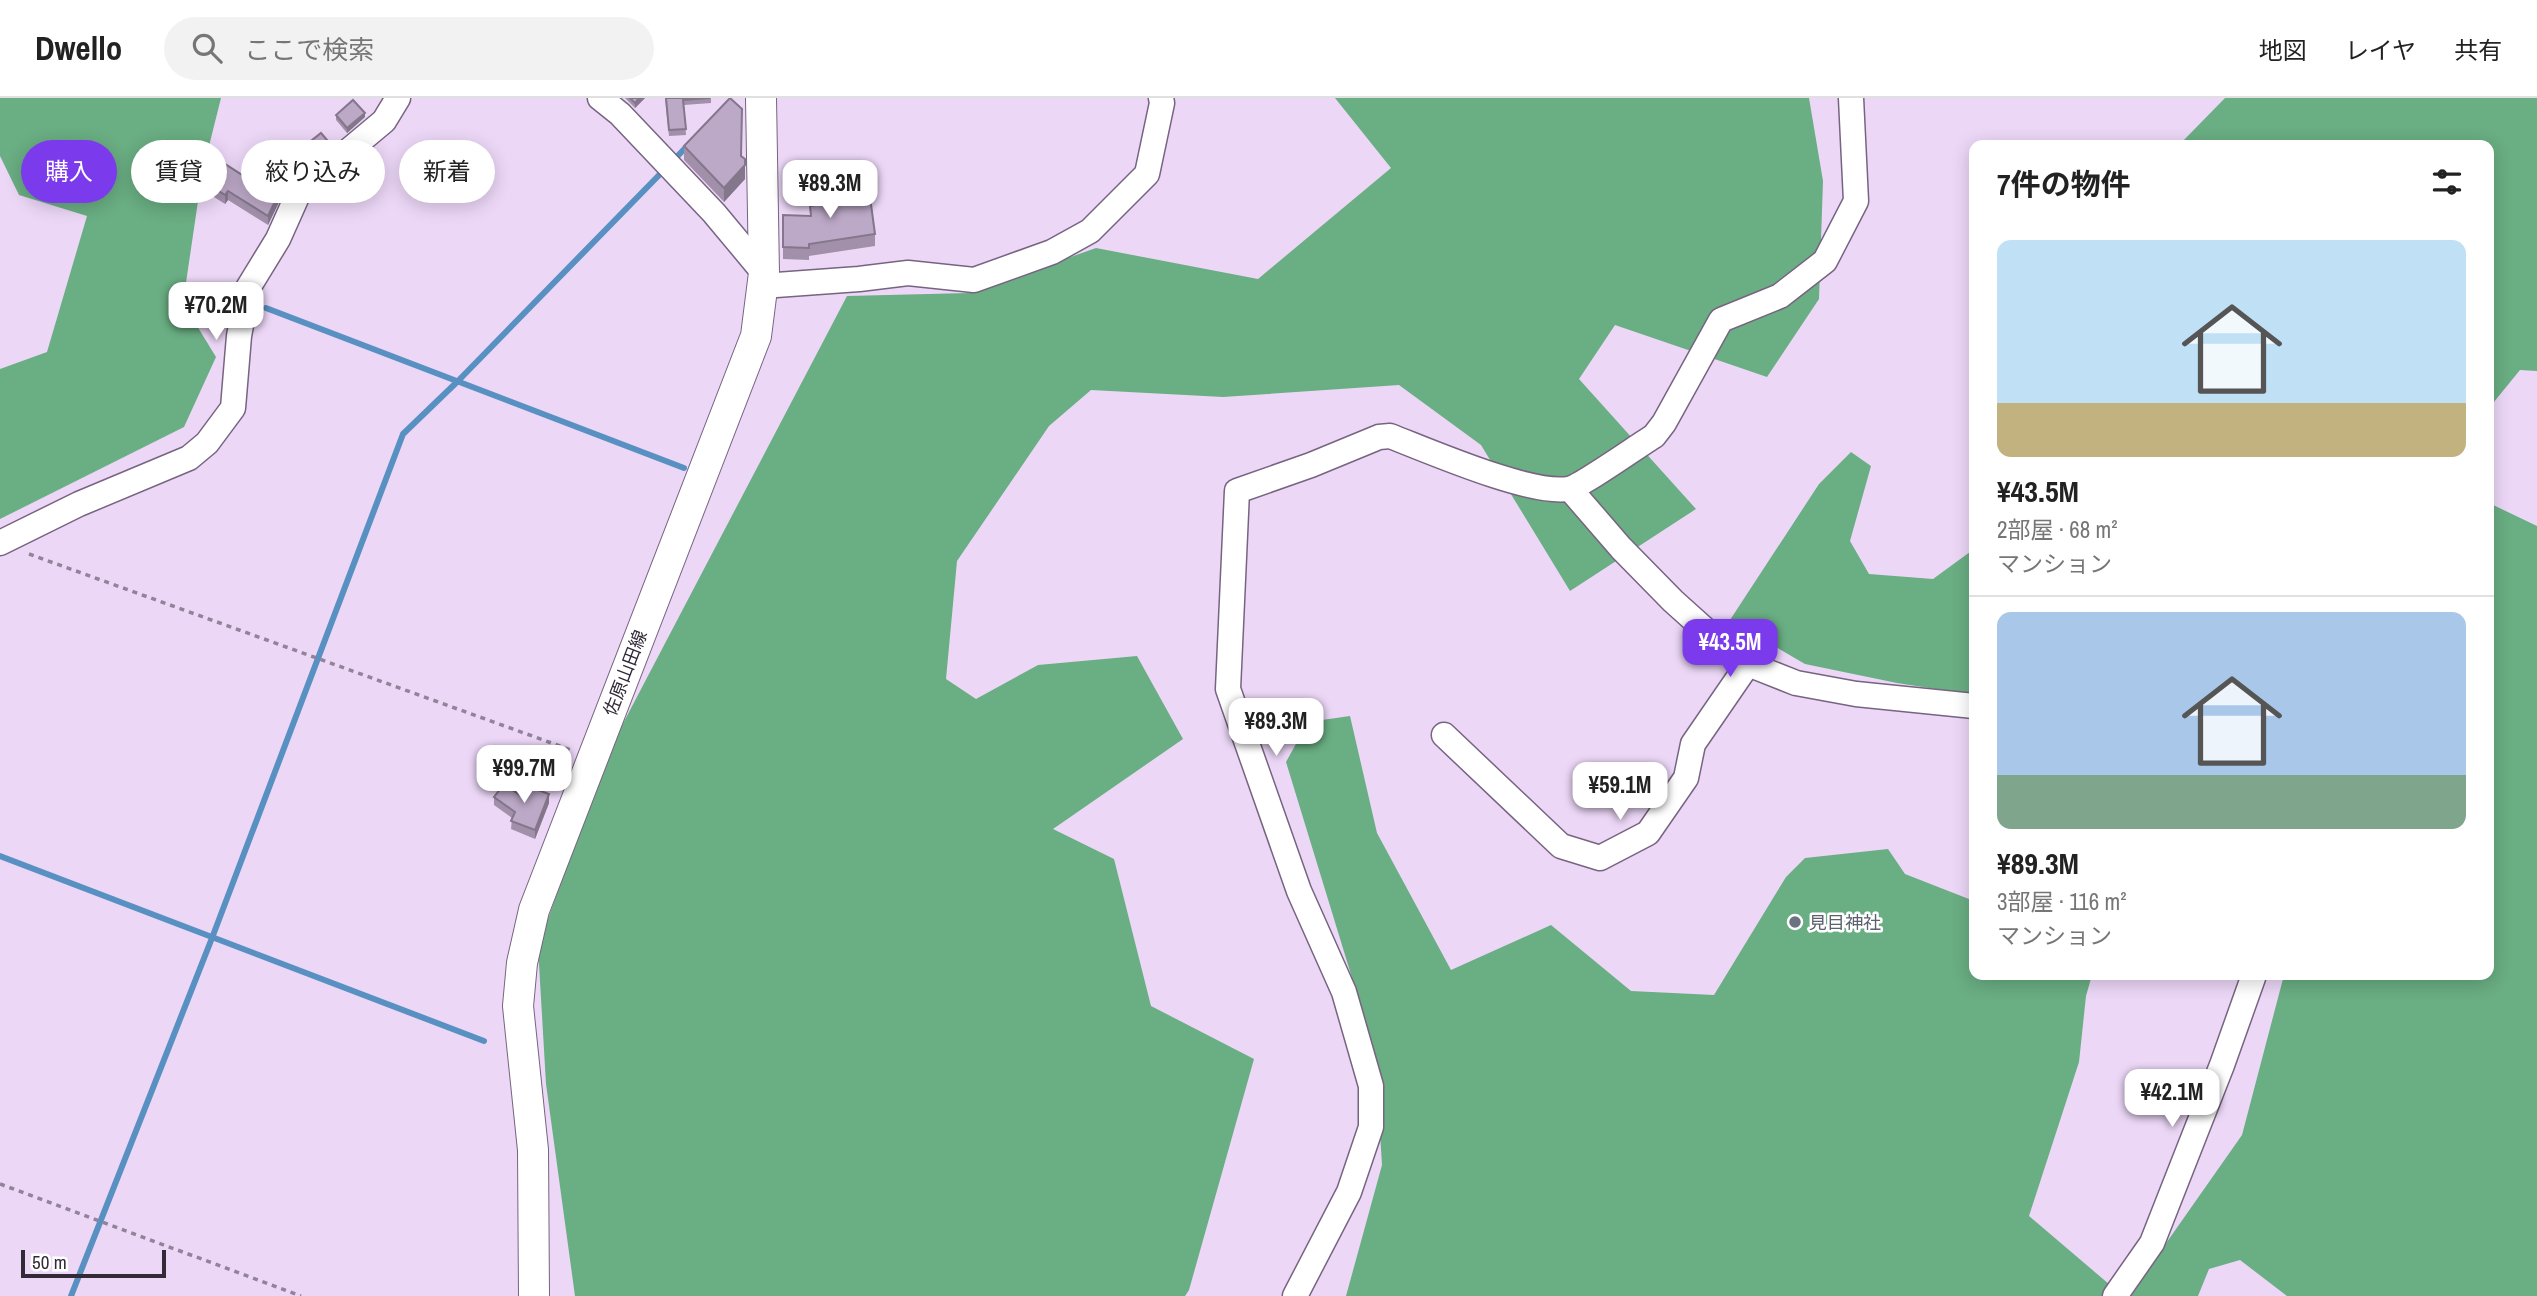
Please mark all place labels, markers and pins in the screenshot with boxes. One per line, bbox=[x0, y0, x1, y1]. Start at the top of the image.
pin: ¥89.3M bbox=[773, 160, 887, 220]
pin: ¥70.2M bbox=[159, 282, 273, 342]
pin: ¥43.5M bbox=[1673, 620, 1787, 679]
pin: ¥89.3M bbox=[1219, 698, 1333, 758]
pin: ¥99.7M bbox=[467, 746, 581, 805]
pin: ¥59.1M bbox=[1563, 762, 1677, 822]
place label: 見目神社 bbox=[1809, 910, 1881, 935]
marker: 見目神社 bbox=[1787, 914, 1803, 930]
pin: ¥42.1M bbox=[2115, 1070, 2229, 1129]

